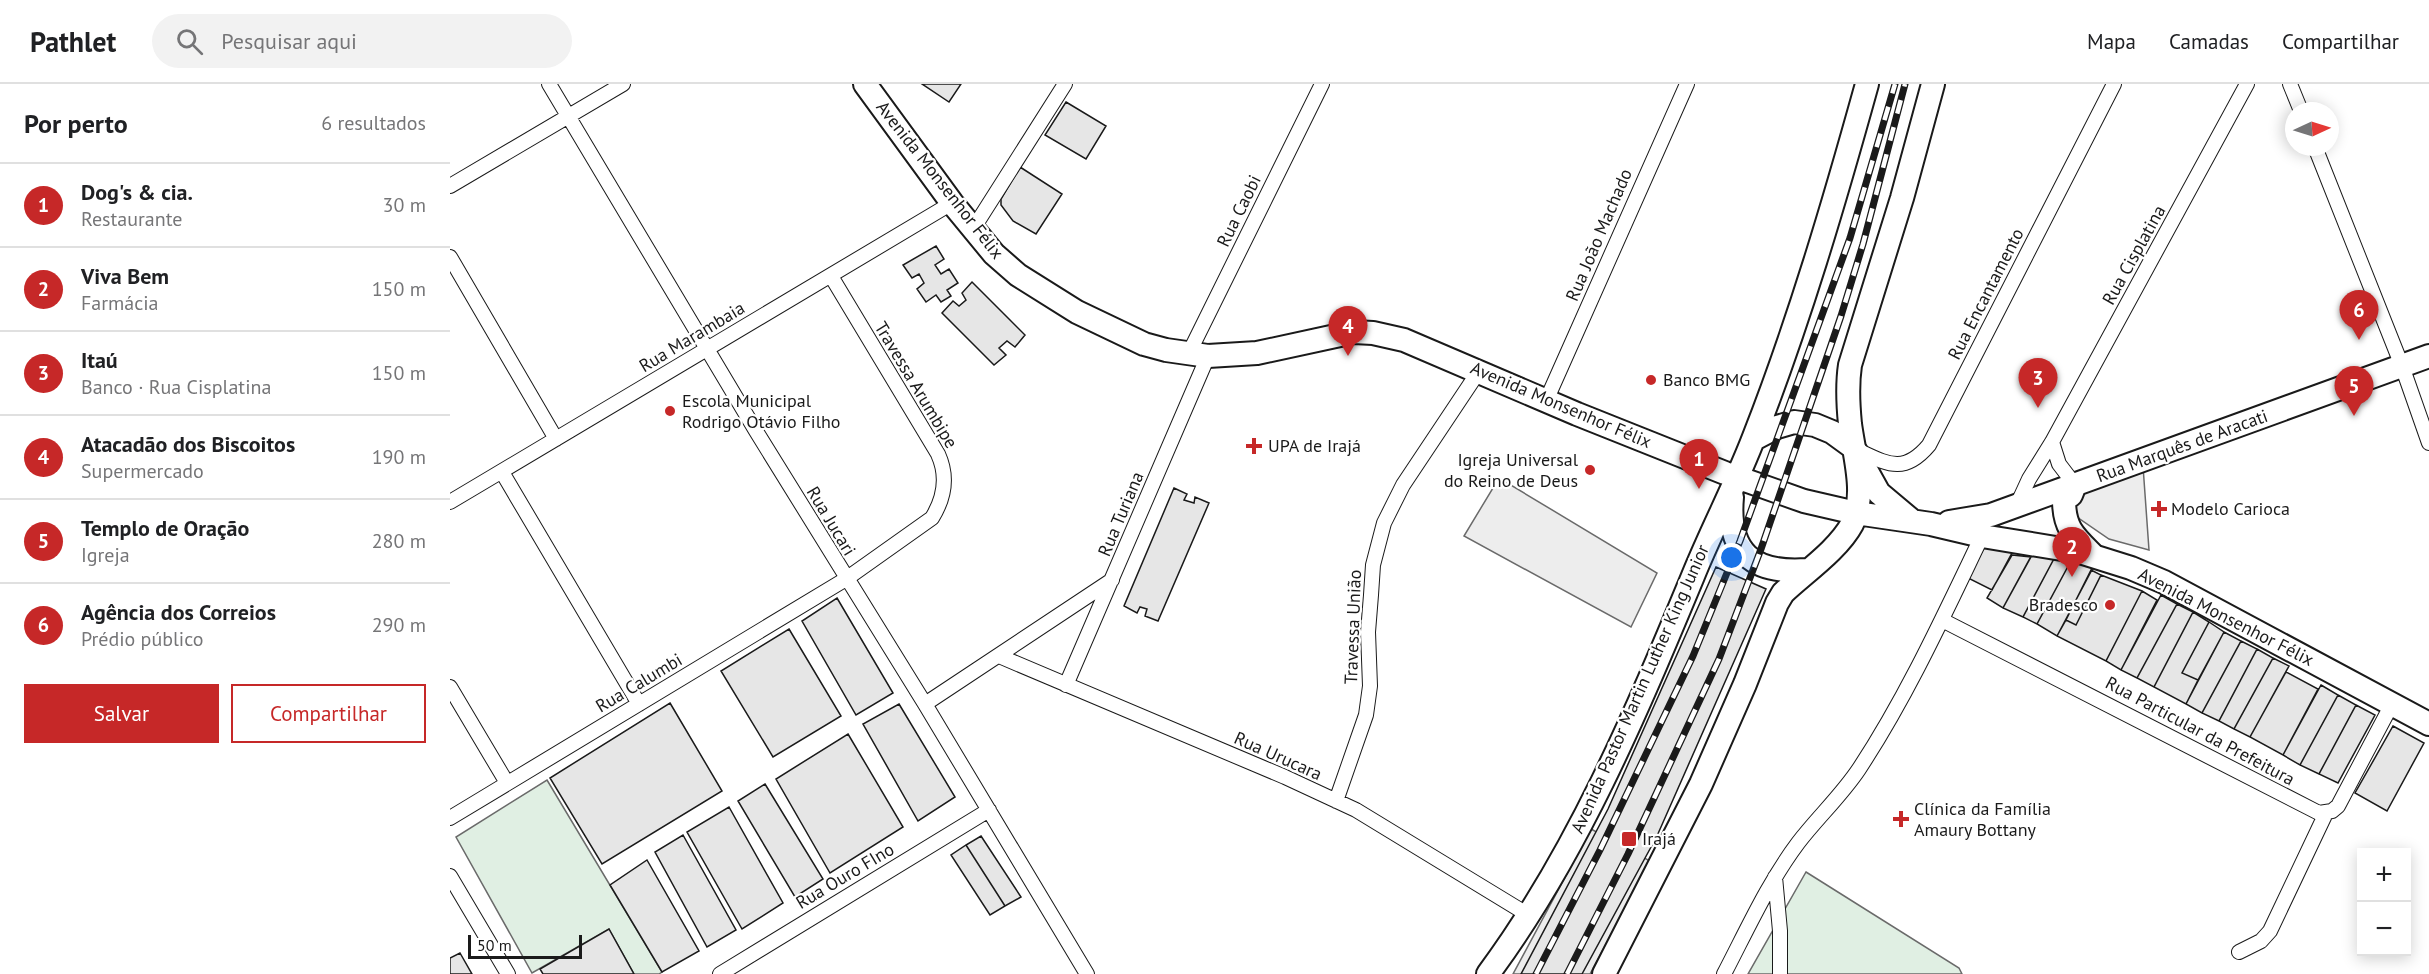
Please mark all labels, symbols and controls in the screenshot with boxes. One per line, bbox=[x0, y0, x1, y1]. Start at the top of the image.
search box bbox=[152, 14, 572, 68]
text: Pathlet bbox=[30, 23, 116, 60]
icon: search bbox=[173, 25, 206, 58]
text: Pesquisar aqui bbox=[221, 27, 357, 55]
text: Mapa bbox=[2087, 28, 2136, 55]
text: Camadas bbox=[2169, 28, 2249, 55]
text: Compartilhar bbox=[2282, 28, 2399, 55]
street label: Avenida Monsenhor Félix bbox=[872, 96, 1009, 263]
north arrow bbox=[2285, 102, 2339, 156]
text: Por perto bbox=[24, 107, 128, 140]
text: 6 resultados bbox=[321, 110, 426, 136]
street label: Rua João Machado bbox=[1560, 165, 1637, 304]
street label: Rua Caobi bbox=[1211, 171, 1266, 250]
text: Dog's & cia. bbox=[81, 178, 193, 206]
text: 1 bbox=[38, 192, 49, 218]
text: 30 m bbox=[383, 192, 426, 218]
street label: Rua Cisplatina bbox=[2097, 201, 2170, 309]
text: Restaurante bbox=[81, 206, 182, 232]
street label: Rua Encantamento bbox=[1942, 224, 2029, 363]
text: Viva Bem bbox=[81, 262, 169, 290]
text: 2 bbox=[38, 276, 49, 302]
text: 150 m bbox=[372, 276, 426, 302]
text: Farmácia bbox=[81, 290, 159, 316]
pin: 6 bbox=[2340, 290, 2378, 340]
street label: Rua Marambaia bbox=[635, 296, 749, 377]
pin: 4 bbox=[1328, 306, 1368, 356]
street label: Travessa Arumbipe bbox=[870, 317, 963, 452]
text: Itaú bbox=[81, 346, 118, 374]
street label: Avenida Monsenhor Félix bbox=[1467, 356, 1655, 453]
pin: 3 bbox=[2018, 358, 2058, 408]
text: 3 bbox=[38, 360, 49, 386]
text: 150 m bbox=[372, 360, 426, 386]
pin: 5 bbox=[2334, 366, 2374, 416]
place label: Banco BMG bbox=[1663, 368, 1750, 391]
marker: Banco BMG bbox=[1644, 373, 1658, 387]
text: Banco · Rua Cisplatina bbox=[81, 374, 271, 400]
place label: Escola Municipal Rodrigo Otávio Filho bbox=[682, 389, 840, 433]
marker: Escola Municipal Rodrigo Otávio Filho bbox=[663, 404, 677, 418]
street label: Rua Marquês de Aracati bbox=[2093, 404, 2271, 487]
text: Atacadão dos Biscoitos bbox=[81, 430, 295, 458]
place label: UPA de Irajá bbox=[1268, 434, 1361, 457]
marker: UPA de Irajá bbox=[1245, 437, 1263, 455]
pin: 1 bbox=[1680, 440, 1718, 489]
text: 4 bbox=[38, 444, 49, 470]
text: 190 m bbox=[372, 444, 426, 470]
place label: Igreja Universal do Reino de Deus bbox=[1444, 448, 1579, 492]
text: Supermercado bbox=[81, 458, 204, 484]
marker: Igreja Universal do Reino de Deus bbox=[1583, 463, 1597, 477]
street label: Rua Turiana bbox=[1092, 468, 1149, 560]
street label: Rua Jucari bbox=[802, 482, 861, 560]
place label: Modelo Carioca bbox=[2171, 497, 2290, 520]
marker: Modelo Carioca bbox=[2152, 502, 2166, 516]
text: Templo de Oração bbox=[81, 514, 249, 542]
text: 5 bbox=[38, 528, 49, 554]
text: 280 m bbox=[372, 528, 426, 554]
pin: 2 bbox=[2052, 528, 2092, 577]
street label: Avenida Pastor Martin Luther King Junior bbox=[1565, 541, 1714, 837]
text: Igreja bbox=[81, 542, 130, 568]
your location bbox=[1717, 543, 1746, 572]
street label: Avenida Monsenhor Félix bbox=[2135, 562, 2318, 671]
street label: Travessa União bbox=[1339, 569, 1366, 685]
place label: Bradesco bbox=[2029, 593, 2098, 616]
text: Agência dos Correios bbox=[81, 598, 276, 626]
marker: Bradesco bbox=[2103, 598, 2117, 612]
text: 6 bbox=[38, 612, 49, 638]
text: 290 m bbox=[372, 612, 426, 638]
text: Prédio público bbox=[81, 626, 204, 652]
street label: Rua Calumbi bbox=[591, 648, 686, 717]
street label: Rua Particular da Prefeitura bbox=[2102, 671, 2299, 790]
button: Salvar bbox=[24, 684, 219, 743]
button: Compartilhar bbox=[231, 684, 426, 743]
street label: Rua Urucara bbox=[1231, 726, 1326, 785]
place label: Clínica da Família Amaury Bottany bbox=[1914, 797, 2051, 841]
marker: Clínica da Família Amaury Bottany bbox=[1892, 810, 1910, 828]
place label: Irajá bbox=[1642, 827, 1676, 850]
marker: Irajá bbox=[1620, 830, 1638, 848]
street label: Rua Ouro FIno bbox=[791, 837, 898, 914]
map controls bbox=[2357, 848, 2411, 956]
button: + bbox=[2357, 848, 2411, 902]
button: − bbox=[2357, 902, 2411, 956]
scale bar bbox=[468, 932, 582, 960]
text: 50 m bbox=[477, 935, 512, 955]

